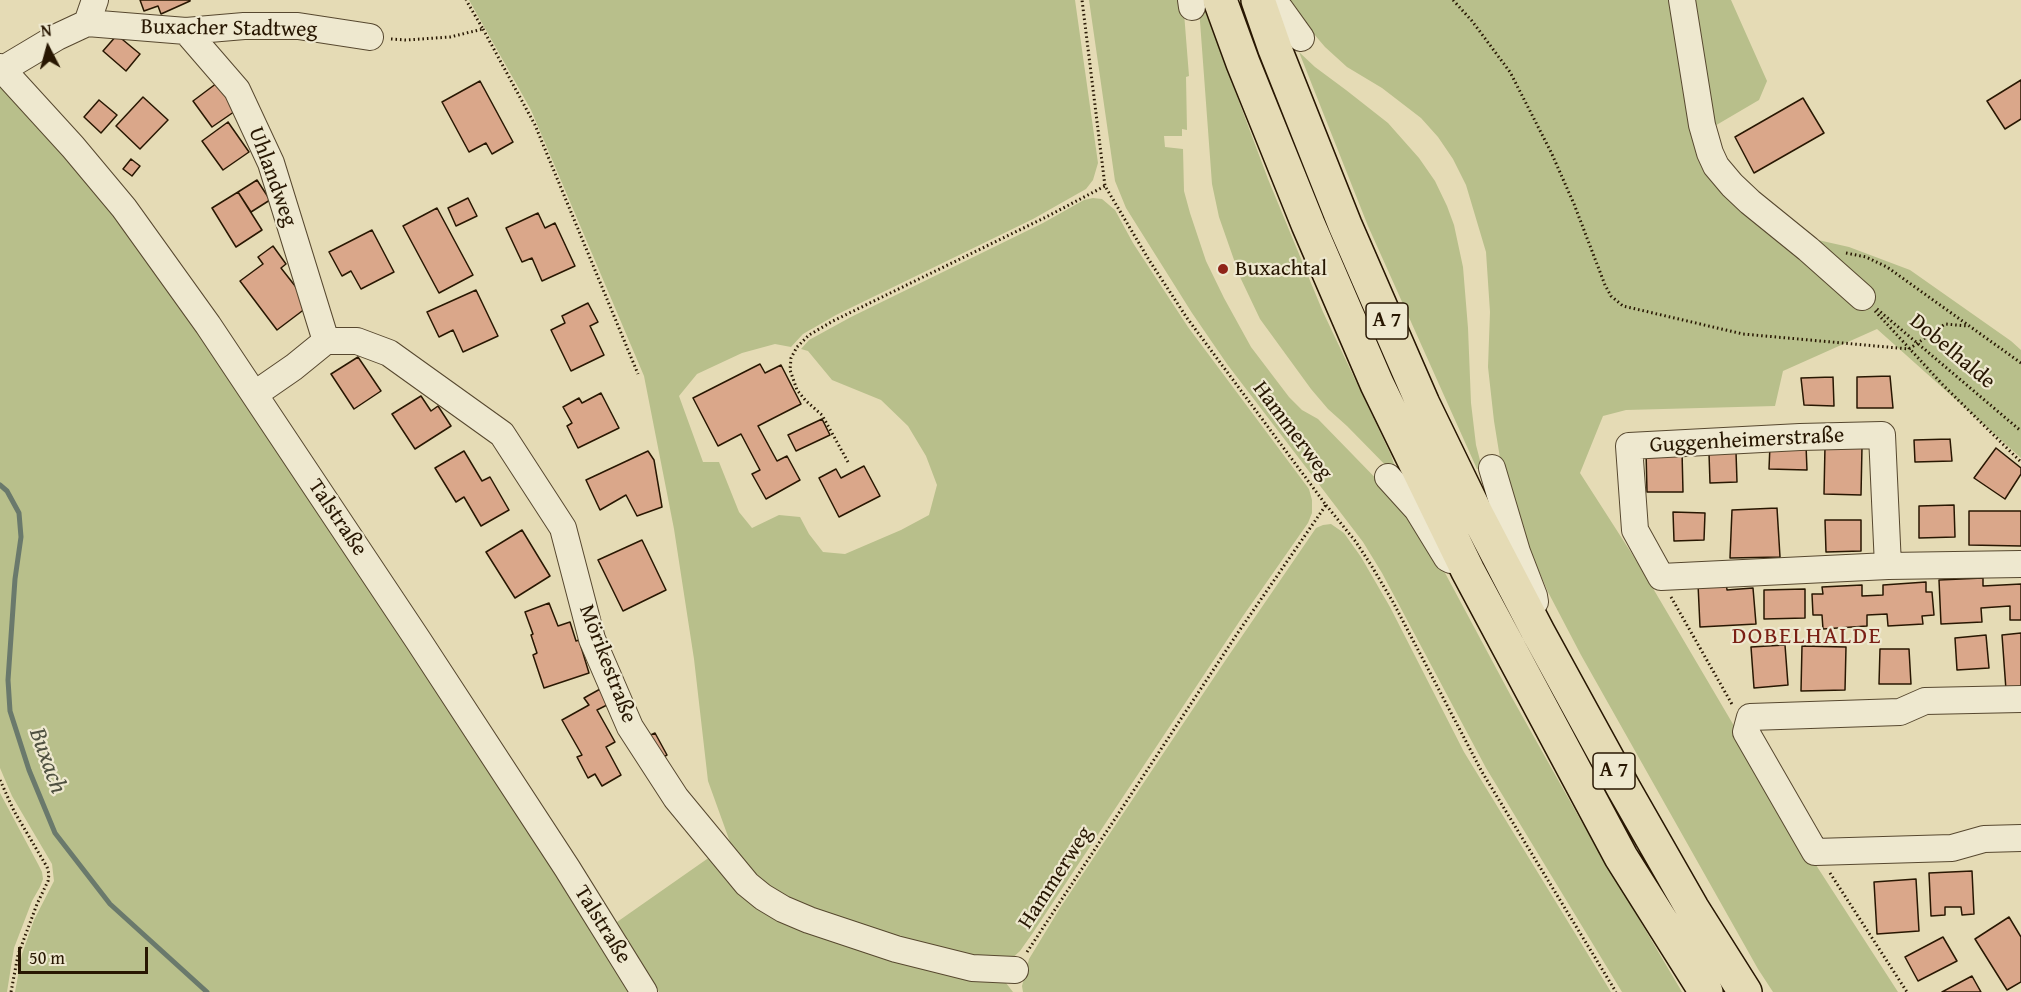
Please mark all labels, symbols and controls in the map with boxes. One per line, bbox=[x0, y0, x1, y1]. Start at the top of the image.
street label: Buxacher Stadtweg bbox=[140, 14, 318, 44]
north arrow bbox=[18, 18, 78, 78]
text: N bbox=[40, 18, 53, 43]
street label: Uhlandweg bbox=[242, 124, 302, 230]
place label: Buxachtal bbox=[1235, 256, 1327, 282]
marker: Buxachtal bbox=[1216, 262, 1230, 276]
road number: A 7 bbox=[1366, 303, 1408, 339]
street label: Dobelhalde bbox=[1904, 309, 2000, 395]
street label: Hammerweg bbox=[1246, 376, 1338, 486]
street label: Guggenheimerstraße bbox=[1649, 423, 1845, 459]
street label: Talstraße bbox=[302, 475, 372, 561]
street label: Mörikestraße bbox=[572, 601, 642, 727]
district label: DOBELHALDE bbox=[1732, 623, 1882, 651]
water label: Buxach bbox=[22, 724, 72, 798]
road number: A 7 bbox=[1593, 753, 1635, 789]
street label: Hammerweg bbox=[1013, 822, 1099, 934]
street label: Talstraße bbox=[568, 881, 636, 969]
scale bar bbox=[21, 935, 152, 973]
text: 50 m bbox=[29, 944, 65, 971]

